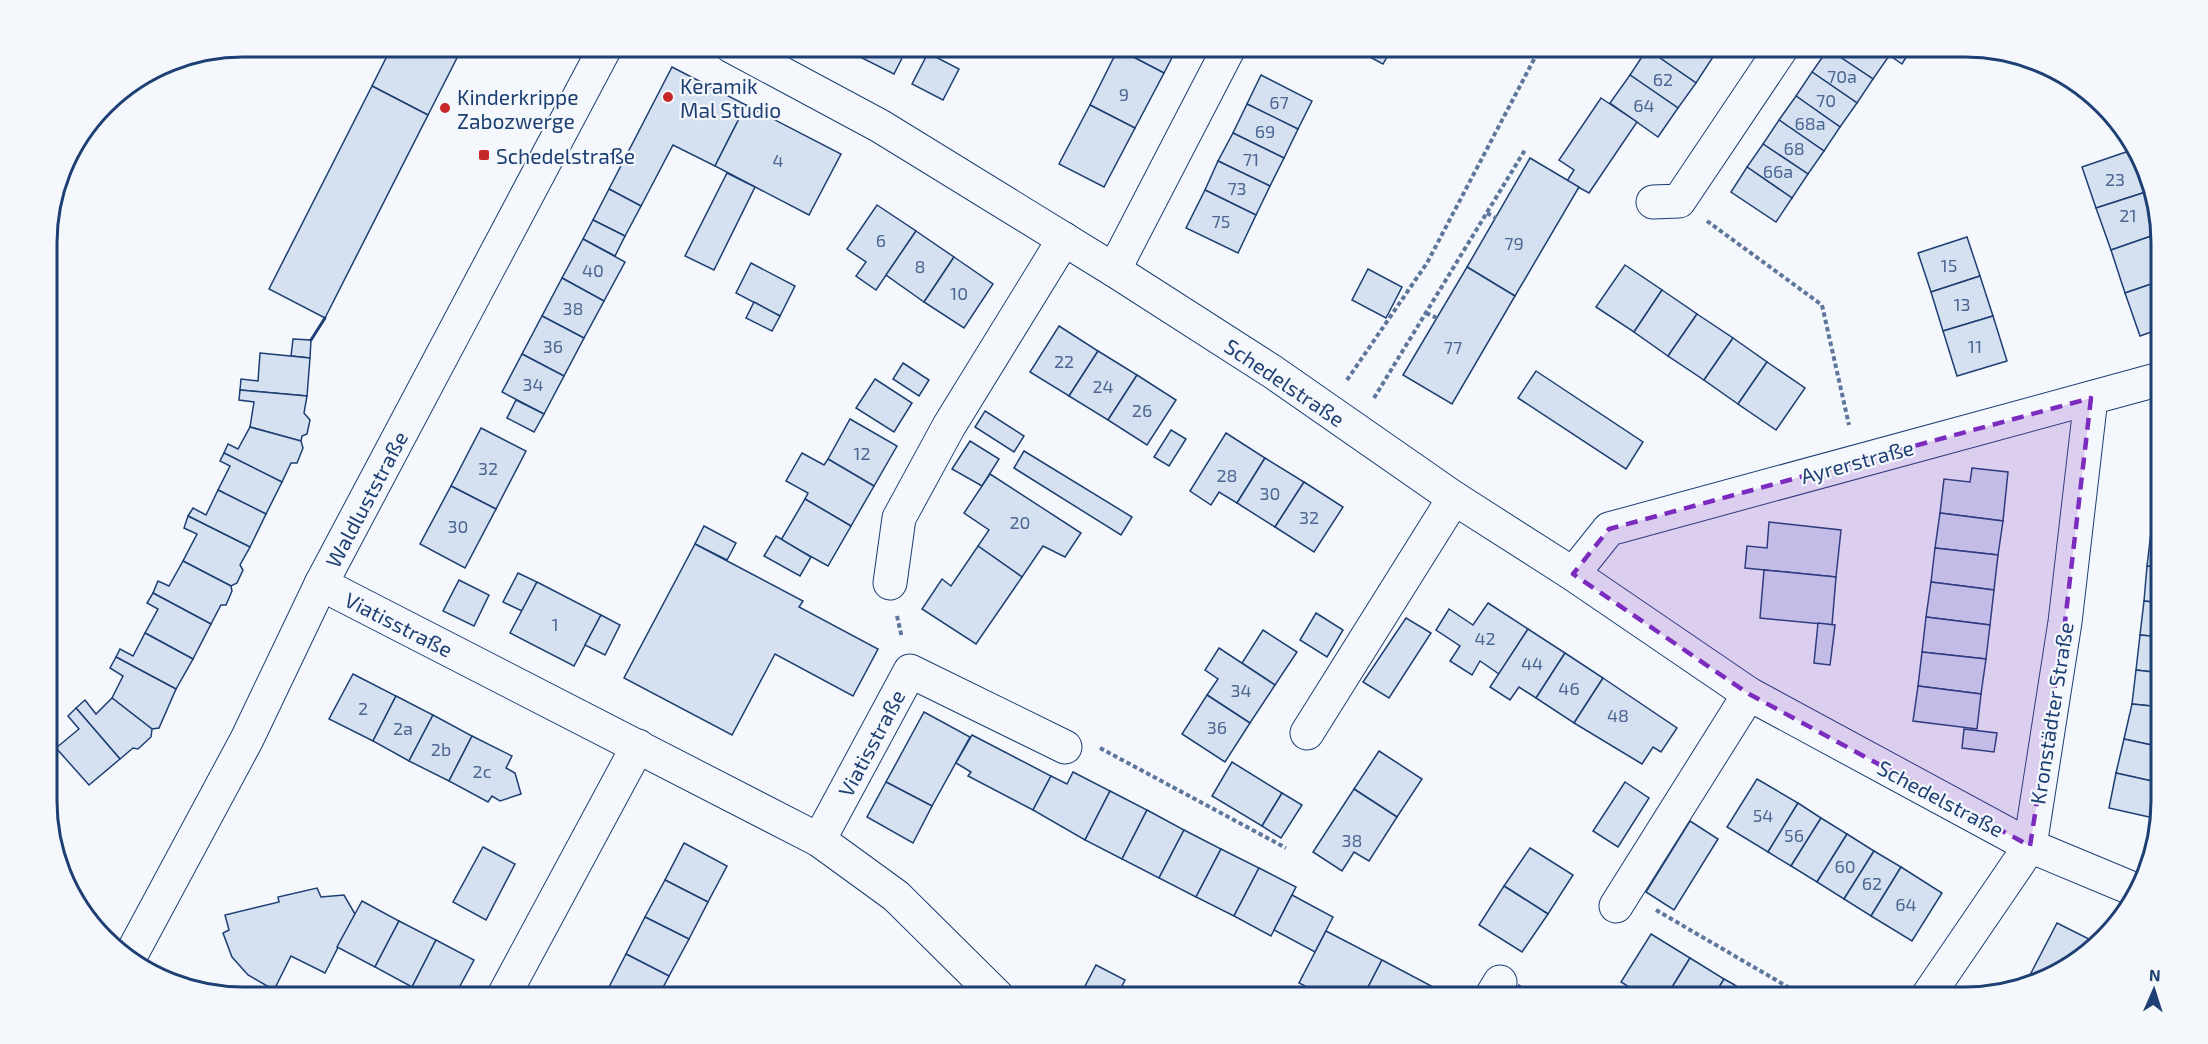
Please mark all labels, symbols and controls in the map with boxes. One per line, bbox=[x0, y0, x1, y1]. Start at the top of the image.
house number: 70a bbox=[1827, 65, 1857, 87]
house number: 62 bbox=[1653, 68, 1673, 90]
place label: Keramik Mal Studio bbox=[680, 73, 781, 122]
house number: 9 bbox=[1119, 83, 1129, 105]
place label: Kinderkrippe Zabozwerge bbox=[457, 84, 579, 133]
house number: 70 bbox=[1816, 89, 1836, 111]
marker: Keramik Mal Studio bbox=[661, 90, 675, 104]
house number: 67 bbox=[1269, 91, 1289, 113]
house number: 64 bbox=[1633, 94, 1655, 116]
marker: Kinderkrippe Zabozwerge bbox=[438, 101, 452, 115]
house number: 68a bbox=[1794, 112, 1826, 134]
house number: 69 bbox=[1255, 120, 1275, 142]
house number: 68 bbox=[1783, 137, 1805, 159]
place label: Schedelstraße bbox=[496, 143, 635, 168]
marker: Schedelstraße bbox=[477, 148, 491, 162]
house number: 71 bbox=[1243, 148, 1259, 170]
house number: 4 bbox=[772, 149, 784, 171]
house number: 66a bbox=[1763, 160, 1793, 182]
house number: 23 bbox=[2105, 168, 2125, 190]
house number: 73 bbox=[1227, 177, 1247, 199]
house number: 21 bbox=[2119, 204, 2137, 226]
house number: 75 bbox=[1212, 210, 1230, 232]
house number: 6 bbox=[876, 229, 886, 251]
house number: 79 bbox=[1504, 232, 1524, 254]
house number: 15 bbox=[1941, 254, 1957, 276]
house number: 8 bbox=[915, 255, 925, 277]
house number: 40 bbox=[582, 259, 604, 281]
house number: 10 bbox=[950, 282, 968, 304]
house number: 13 bbox=[1953, 293, 1971, 315]
house number: 38 bbox=[563, 297, 583, 319]
street label: Schedelstraße bbox=[1220, 333, 1350, 431]
house number: 36 bbox=[543, 335, 563, 357]
house number: 11 bbox=[1968, 335, 1982, 357]
house number: 77 bbox=[1444, 336, 1462, 358]
house number: 22 bbox=[1054, 350, 1074, 372]
house number: 34 bbox=[522, 373, 544, 395]
house number: 24 bbox=[1092, 375, 1114, 397]
house number: 26 bbox=[1132, 399, 1152, 421]
street label: Waldluststraße bbox=[320, 427, 412, 571]
street label: Ayrerstraße bbox=[1798, 434, 1916, 488]
house number: 12 bbox=[853, 442, 871, 464]
house number: 32 bbox=[478, 457, 498, 479]
house number: 28 bbox=[1216, 464, 1238, 486]
house number: 30 bbox=[1260, 482, 1280, 504]
house number: 32 bbox=[1299, 506, 1319, 528]
house number: 20 bbox=[1010, 511, 1030, 533]
house number: 30 bbox=[448, 515, 468, 537]
street label: Viatisstraße bbox=[341, 586, 457, 662]
house number: 1 bbox=[551, 613, 559, 635]
street label: Kronstädter Straße bbox=[2024, 620, 2078, 806]
house number: 42 bbox=[1474, 627, 1496, 649]
house number: 44 bbox=[1521, 652, 1543, 674]
house number: 46 bbox=[1558, 677, 1580, 699]
house number: 34 bbox=[1230, 679, 1252, 701]
street label: Viatisstraße bbox=[832, 685, 910, 801]
house number: 2 bbox=[358, 697, 368, 719]
house number: 48 bbox=[1607, 704, 1629, 726]
house number: 36 bbox=[1207, 716, 1227, 738]
house number: 2a bbox=[393, 717, 413, 739]
house number: 2b bbox=[431, 738, 451, 760]
street label: Schedelstraße bbox=[1874, 754, 2008, 842]
house number: 2c bbox=[473, 760, 492, 782]
house number: 54 bbox=[1753, 804, 1773, 826]
house number: 56 bbox=[1784, 824, 1804, 846]
house number: 38 bbox=[1342, 829, 1362, 851]
house number: 60 bbox=[1834, 855, 1856, 877]
house number: 62 bbox=[1862, 872, 1882, 894]
house number: 64 bbox=[1895, 893, 1917, 915]
north arrow bbox=[2124, 960, 2184, 1020]
text: N bbox=[2149, 965, 2161, 984]

